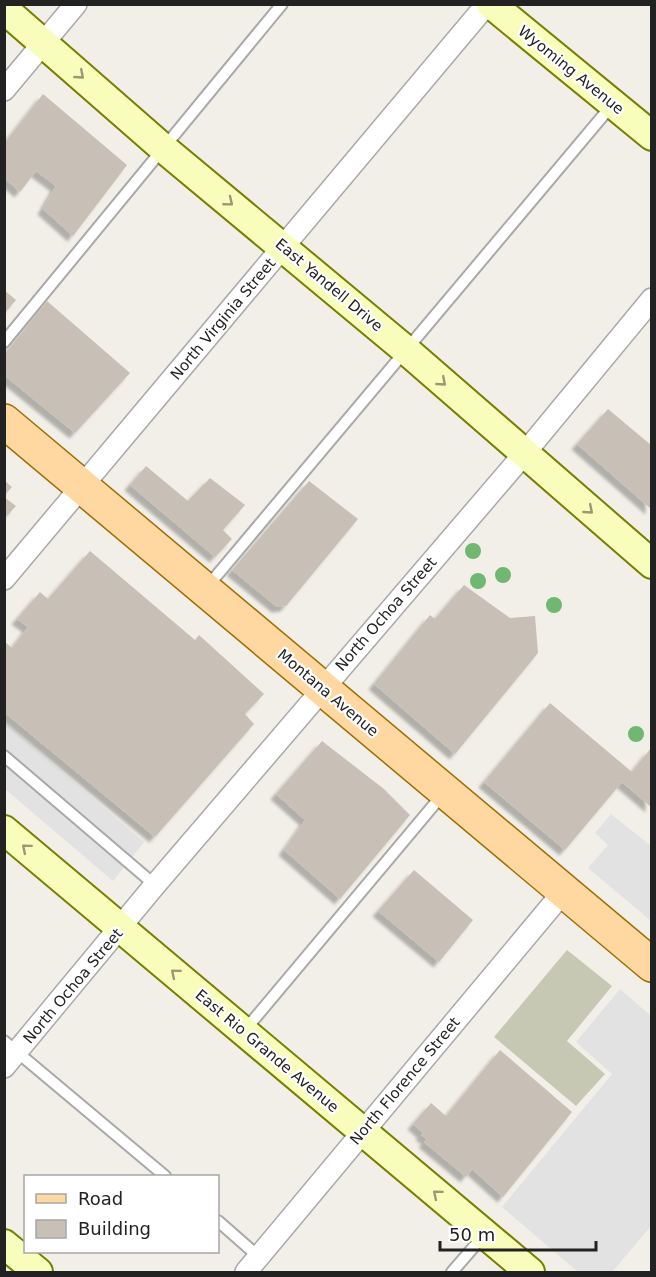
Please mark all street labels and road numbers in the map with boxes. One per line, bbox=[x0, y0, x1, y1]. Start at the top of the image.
street label: Wyoming Avenue bbox=[514, 22, 628, 118]
street label: East Yandell Drive bbox=[272, 235, 386, 335]
street label: North Virginia Street bbox=[167, 254, 279, 384]
street label: North Ochoa Street bbox=[332, 553, 440, 675]
street label: Montana Avenue bbox=[274, 646, 382, 740]
street label: North Ochoa Street bbox=[20, 925, 127, 1047]
street label: East Rio Grande Avenue bbox=[192, 986, 342, 1116]
street label: North Florence Street bbox=[346, 1013, 464, 1148]

